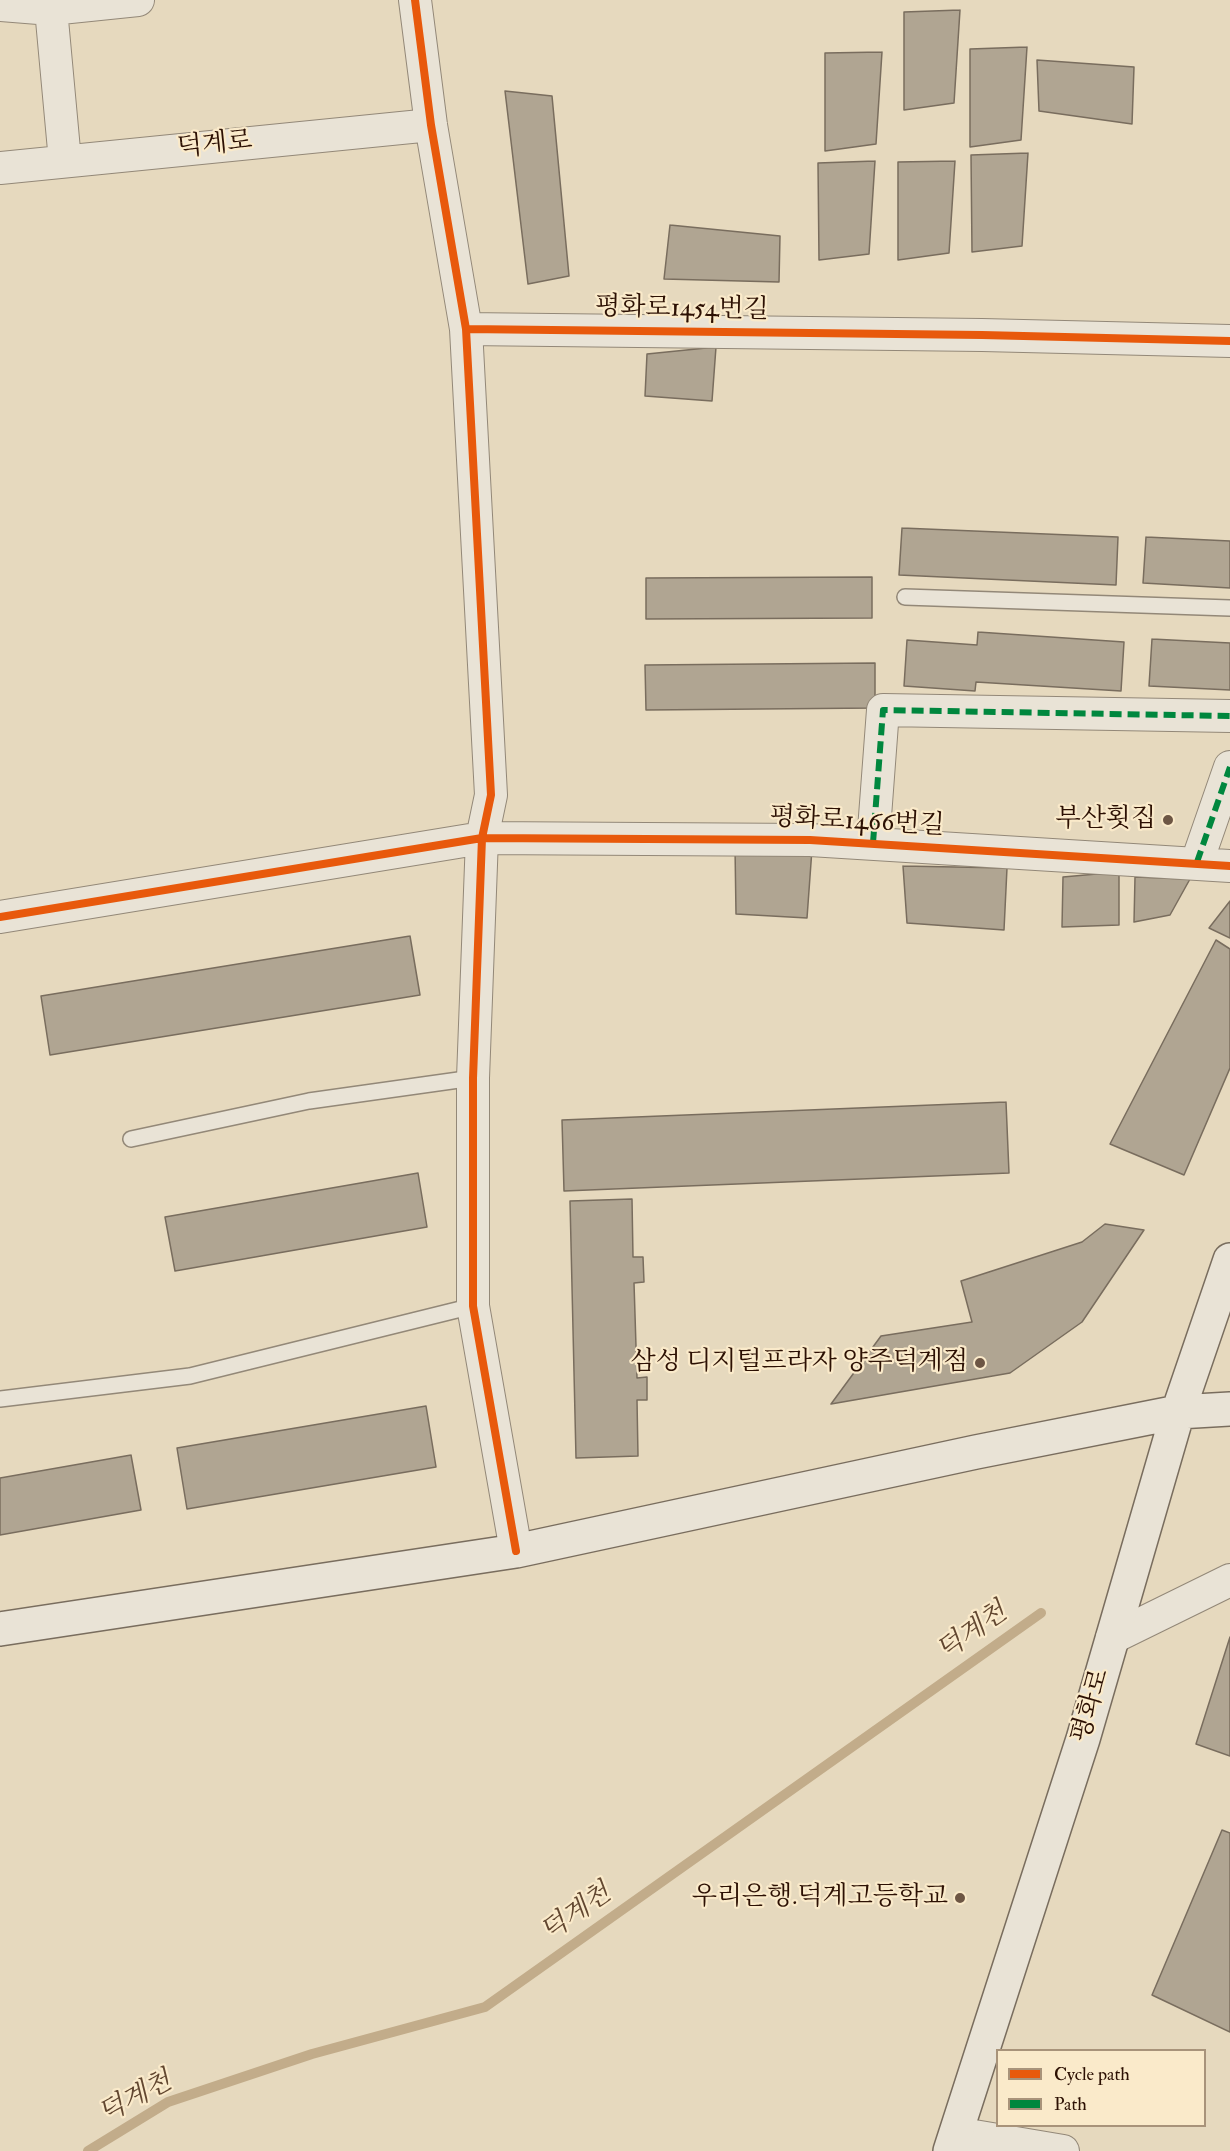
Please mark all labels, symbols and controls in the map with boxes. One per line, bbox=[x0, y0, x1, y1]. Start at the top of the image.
street label: 덕계로 bbox=[176, 127, 254, 165]
street label: 평화로1454번길 bbox=[595, 293, 769, 327]
street label: 평화로1466번길 bbox=[769, 803, 945, 843]
place label: 부산횟집 bbox=[1056, 804, 1156, 836]
marker: 부산횟집 bbox=[1161, 813, 1175, 827]
place label: 삼성 디지털프라자 양주덕계점 bbox=[631, 1347, 968, 1379]
marker: 삼성 디지털프라자 양주덕계점 bbox=[973, 1356, 987, 1370]
water label: 덕계천 bbox=[932, 1597, 1014, 1669]
street label: 평화로 bbox=[1067, 1665, 1117, 1747]
water label: 덕계천 bbox=[536, 1878, 618, 1950]
place label: 우리은행.덕계고등학교 bbox=[692, 1882, 948, 1914]
marker: 우리은행.덕계고등학교 bbox=[953, 1891, 967, 1905]
legend bbox=[996, 2049, 1206, 2127]
text: Cycle path bbox=[1054, 2063, 1130, 2086]
water label: 덕계천 bbox=[94, 2066, 178, 2132]
text: Path bbox=[1054, 2093, 1087, 2116]

